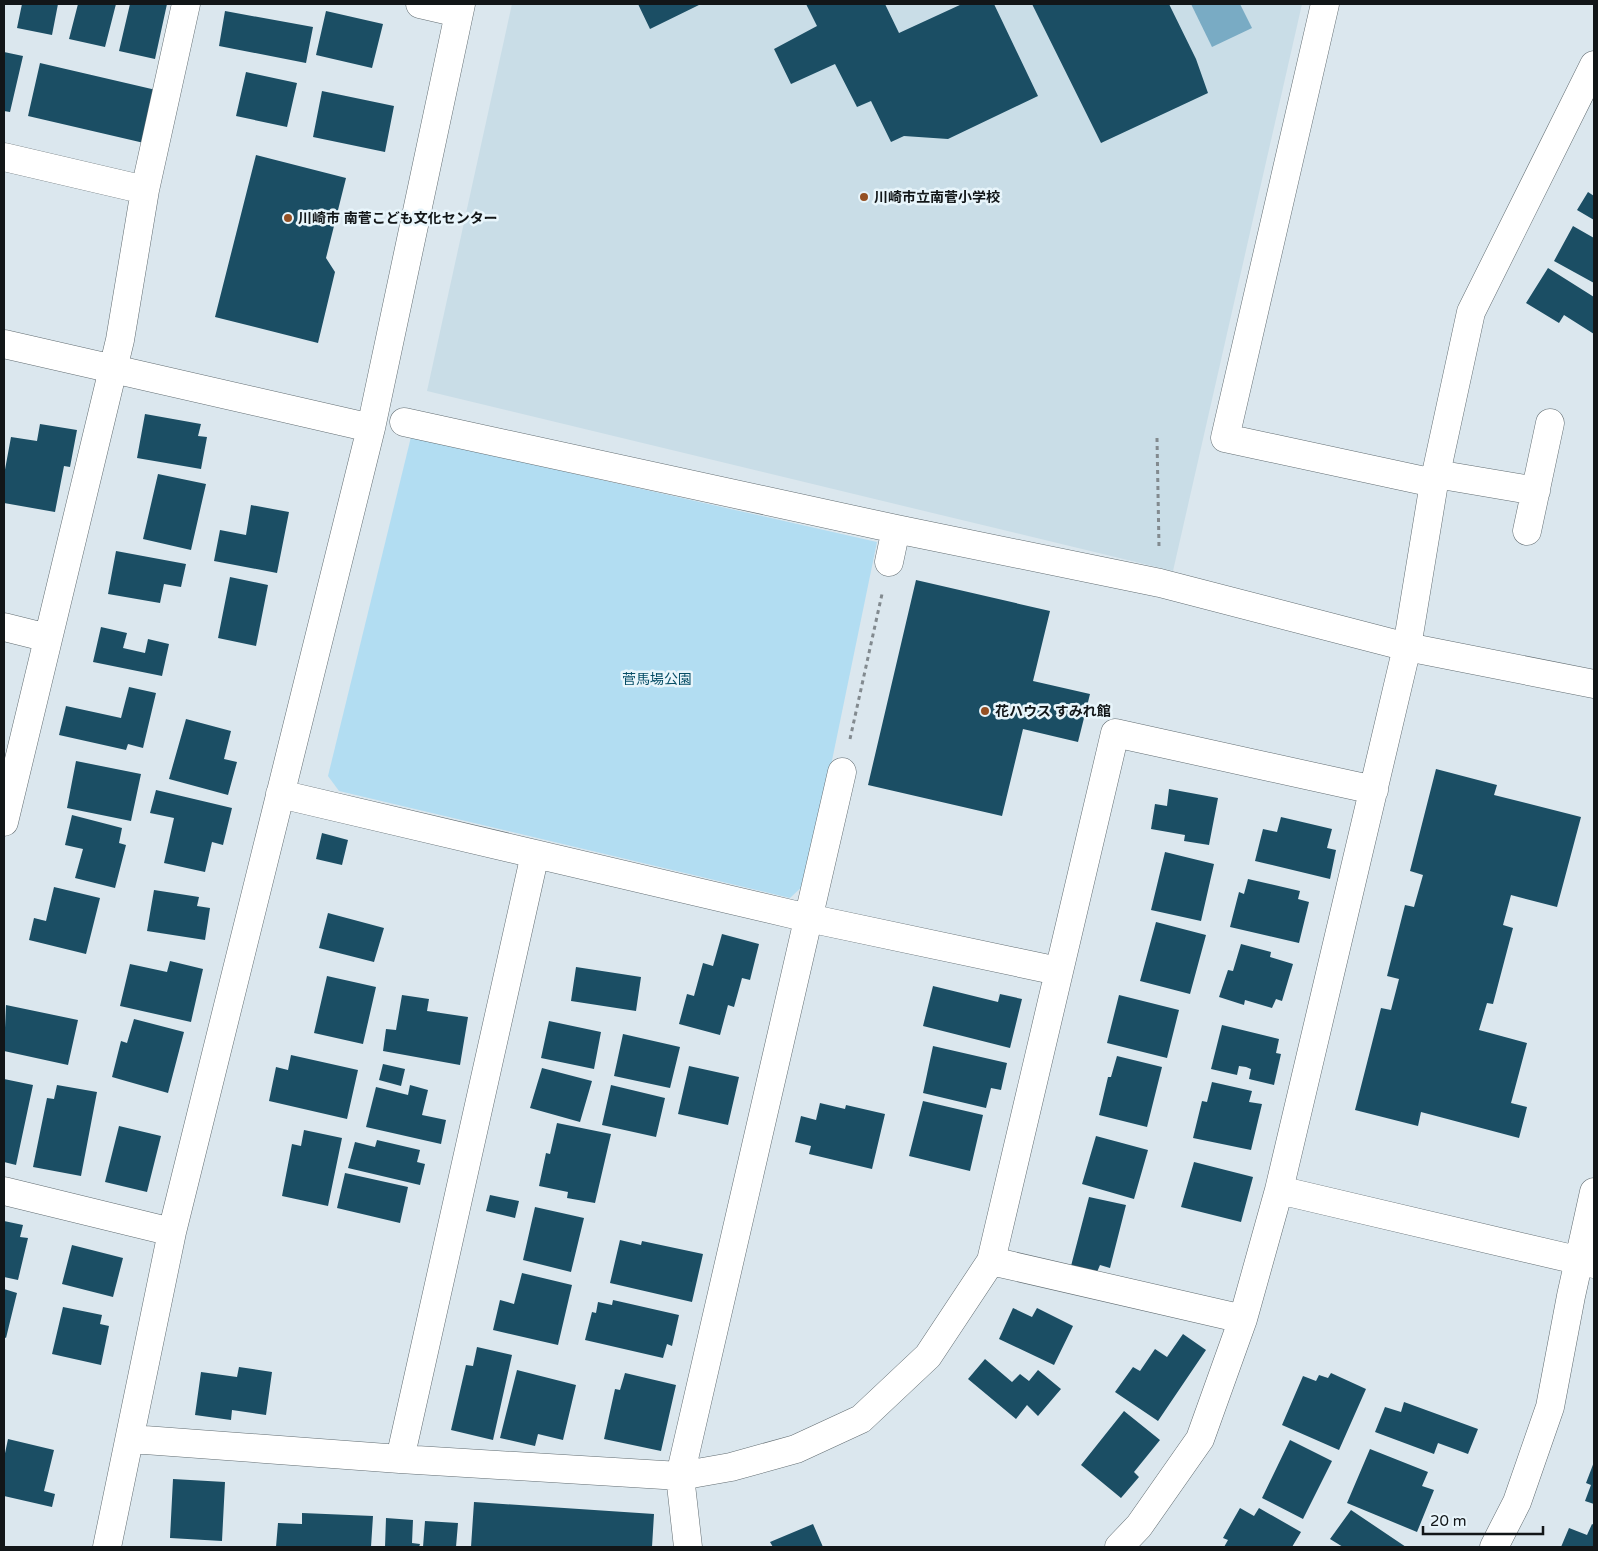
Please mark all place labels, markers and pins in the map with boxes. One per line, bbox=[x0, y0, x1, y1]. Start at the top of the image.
place label: 川崎市立南菅小学校 bbox=[874, 189, 1000, 206]
marker: 川崎市立南菅小学校 bbox=[858, 191, 870, 203]
place label: 川崎市 南菅こども文化センター bbox=[298, 210, 498, 227]
marker: 川崎市 南菅こども文化センター bbox=[282, 212, 294, 224]
place label: 花ハウス すみれ館 bbox=[995, 703, 1111, 720]
marker: 花ハウス すみれ館 bbox=[979, 705, 991, 717]

